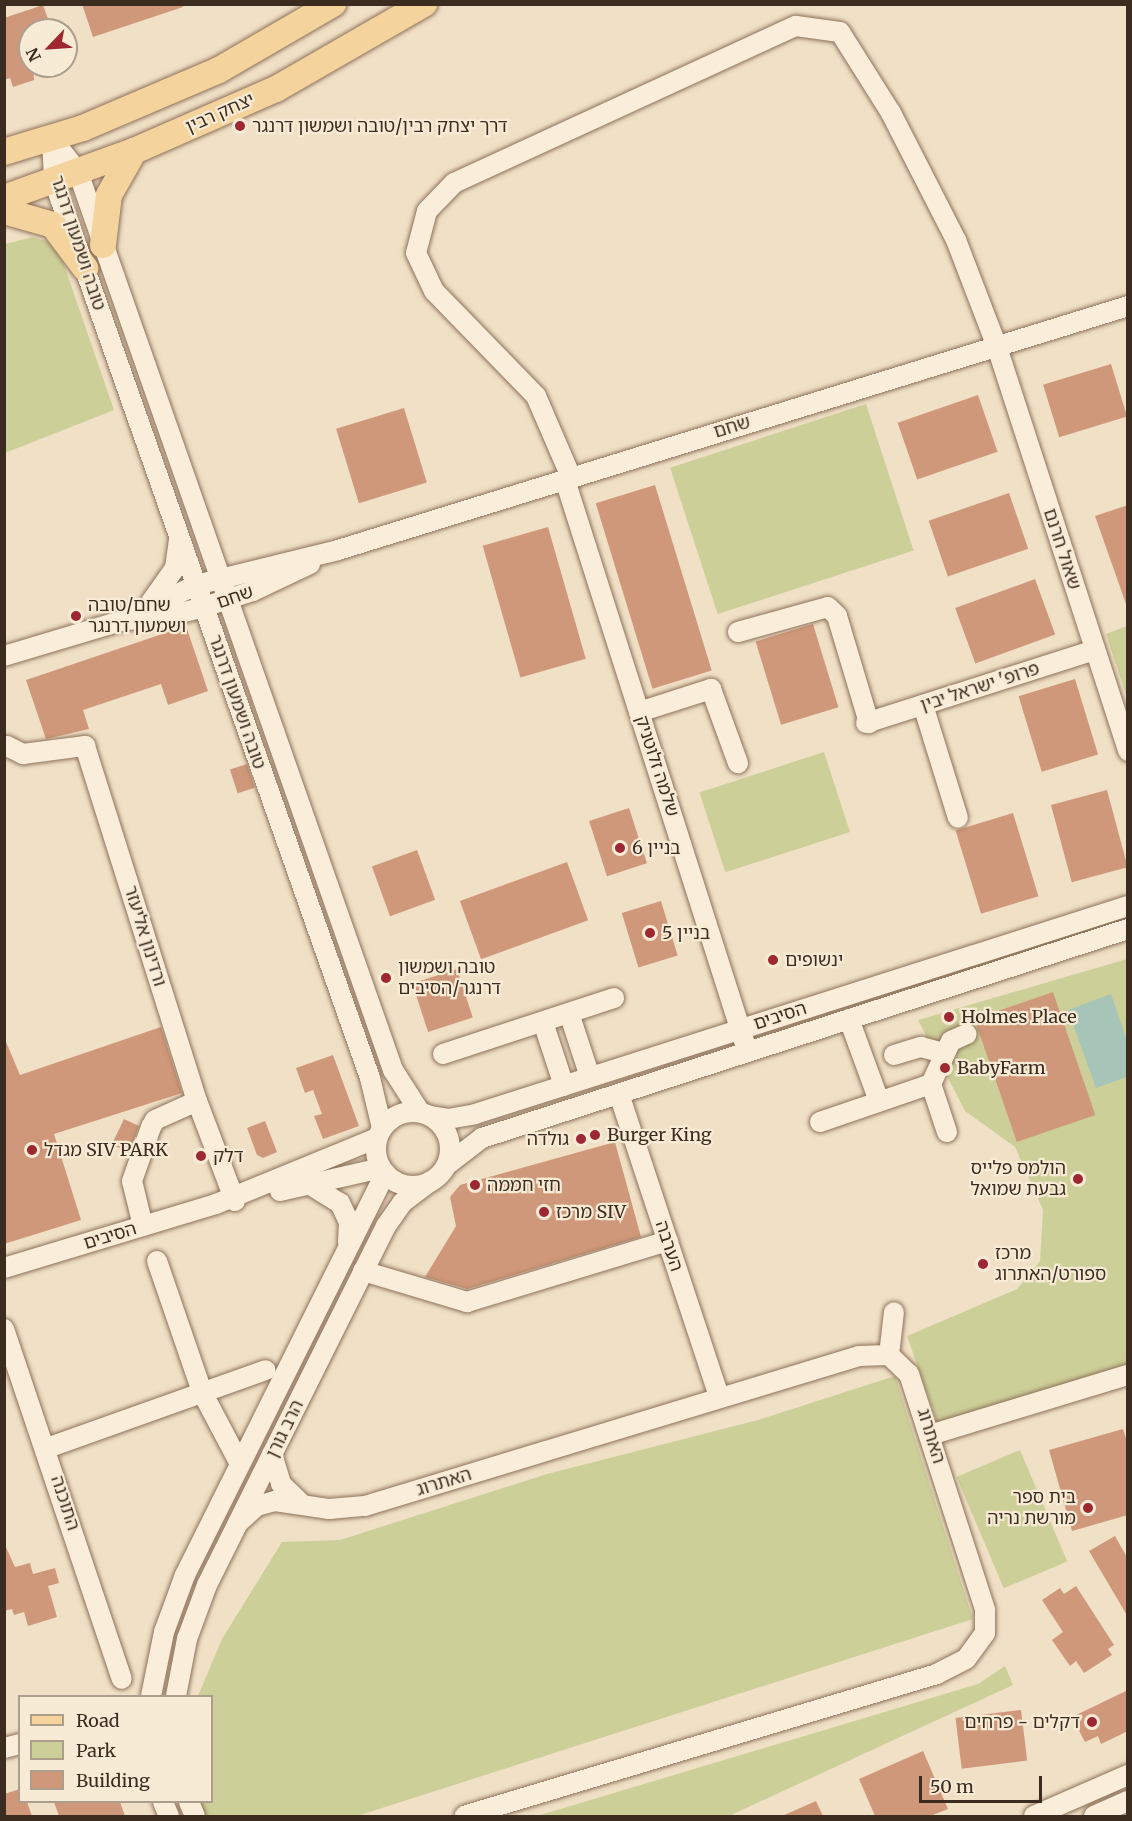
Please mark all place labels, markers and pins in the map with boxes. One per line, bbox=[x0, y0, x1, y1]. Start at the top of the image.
place label: דרך יצחק רבין/טובה ושמשון דרנגר bbox=[252, 115, 508, 137]
marker: דרך יצחק רבין/טובה ושמשון דרנגר bbox=[233, 119, 247, 133]
place label: שחם/טובה ושמעון דרנגר bbox=[88, 595, 186, 638]
marker: שחם/טובה ושמעון דרנגר bbox=[69, 609, 83, 623]
place label: בניין 6 bbox=[632, 837, 681, 859]
marker: בניין 6 bbox=[613, 841, 627, 855]
place label: בניין 5 bbox=[662, 922, 710, 944]
marker: בניין 5 bbox=[643, 926, 657, 940]
place label: ינשופים bbox=[785, 949, 843, 971]
marker: ינשופים bbox=[766, 953, 780, 967]
place label: טובה ושמשון דרנגר/הסיבים bbox=[398, 957, 501, 1000]
marker: טובה ושמשון דרנגר/הסיבים bbox=[379, 971, 393, 985]
place label: Holmes Place bbox=[961, 1006, 1077, 1028]
marker: Holmes Place bbox=[942, 1010, 956, 1024]
place label: BabyFarm bbox=[957, 1057, 1046, 1079]
marker: BabyFarm bbox=[938, 1061, 952, 1075]
place label: Burger King bbox=[607, 1124, 712, 1146]
place label: גולדה bbox=[527, 1128, 569, 1150]
marker: Burger King bbox=[588, 1128, 602, 1142]
marker: גולדה bbox=[574, 1132, 588, 1146]
place label: מגדל SIV PARK bbox=[44, 1139, 168, 1161]
marker: מגדל SIV PARK bbox=[25, 1143, 39, 1157]
place label: דלק bbox=[213, 1145, 243, 1167]
marker: דלק bbox=[194, 1149, 208, 1163]
place label: הולמס פלייס גבעת שמואל bbox=[970, 1158, 1066, 1200]
marker: הולמס פלייס גבעת שמואל bbox=[1071, 1172, 1085, 1186]
place label: חזי חממה bbox=[487, 1174, 561, 1196]
marker: חזי חממה bbox=[468, 1178, 482, 1192]
place label: מרכז SIV bbox=[556, 1201, 626, 1223]
marker: מרכז SIV bbox=[537, 1205, 551, 1219]
place label: מרכז ספורט/האתרוג bbox=[995, 1243, 1106, 1286]
marker: מרכז ספורט/האתרוג bbox=[976, 1257, 990, 1271]
place label: בית ספר מורשת נריה bbox=[987, 1487, 1076, 1530]
marker: בית ספר מורשת נריה bbox=[1081, 1501, 1095, 1515]
place label: דקלים - פרחים bbox=[964, 1711, 1080, 1733]
marker: דקלים - פרחים bbox=[1085, 1715, 1099, 1729]

